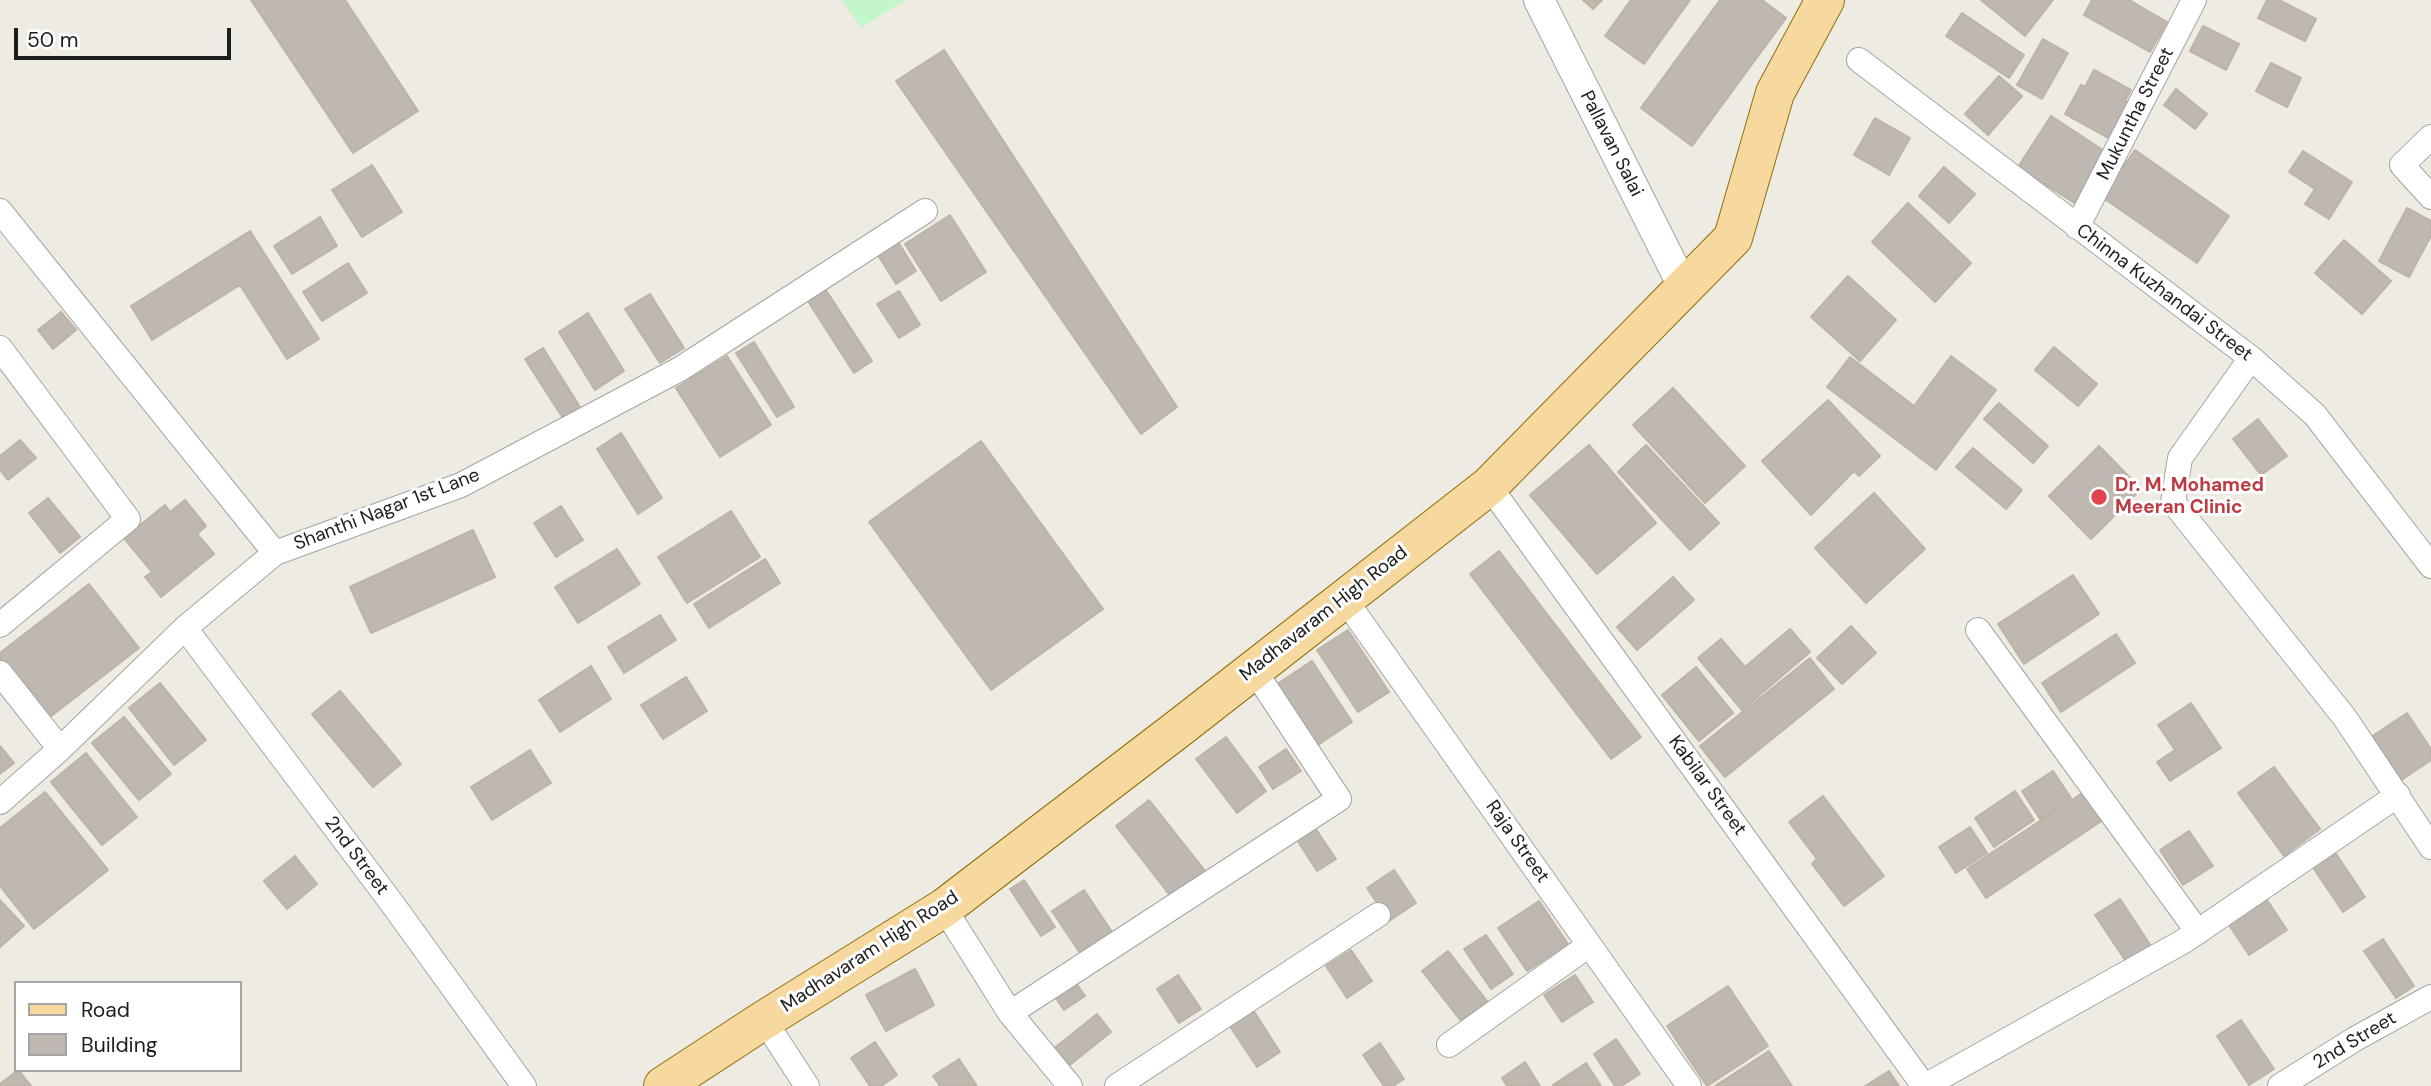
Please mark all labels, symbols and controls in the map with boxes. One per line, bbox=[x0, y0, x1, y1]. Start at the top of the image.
scale bar bbox=[18, 14, 234, 58]
text: 50 m bbox=[27, 26, 78, 54]
street label: Mukuntha Street bbox=[2093, 44, 2179, 184]
street label: Pallavan Salai bbox=[1575, 87, 1647, 201]
street label: Chinna Kuzhandai Street bbox=[2071, 219, 2257, 367]
street label: Shanthi Nagar 1st Lane bbox=[291, 464, 483, 556]
place label: Dr. M. Mohamed Meeran Clinic bbox=[2115, 475, 2264, 519]
marker: Dr. M. Mohamed Meeran Clinic bbox=[2089, 487, 2109, 507]
street label: Madhavaram High Road bbox=[1236, 541, 1412, 687]
street label: Kabilar Street bbox=[1663, 732, 1751, 840]
street label: Raja Street bbox=[1480, 796, 1554, 888]
street label: 2nd Street bbox=[319, 812, 393, 900]
street label: Madhavaram High Road bbox=[777, 886, 963, 1018]
legend bbox=[14, 981, 242, 1072]
text: Road bbox=[81, 996, 130, 1024]
street label: 2nd Street bbox=[2309, 1007, 2401, 1075]
text: Building bbox=[81, 1031, 157, 1059]

